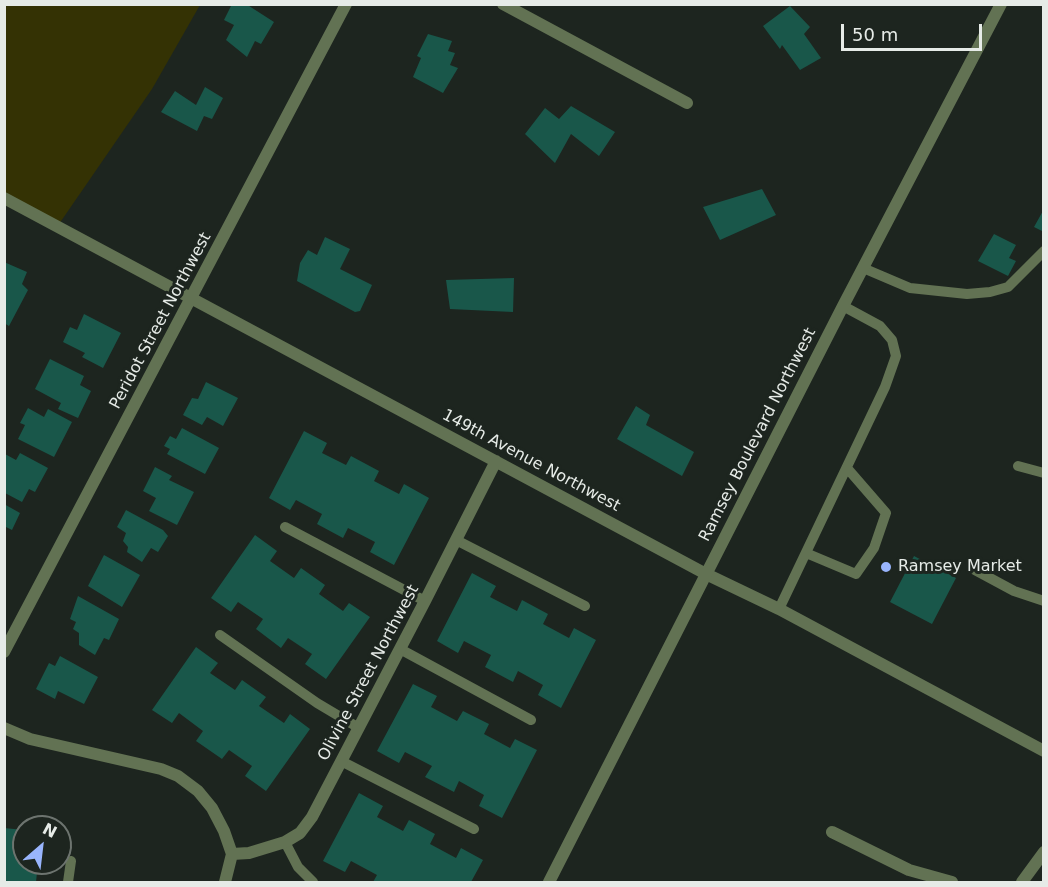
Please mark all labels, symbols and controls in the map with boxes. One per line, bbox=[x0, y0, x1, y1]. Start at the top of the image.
scale bar bbox=[844, 12, 985, 50]
text: 50 m bbox=[852, 24, 898, 45]
street label: Peridot Street Northwest bbox=[106, 229, 216, 413]
street label: Ramsey Boulevard Northwest bbox=[696, 325, 820, 545]
street label: 149th Avenue Northwest bbox=[439, 406, 623, 516]
place label: Ramsey Market bbox=[898, 557, 1022, 577]
marker: Ramsey Market bbox=[879, 560, 893, 574]
street label: Olivine Street Northwest bbox=[314, 582, 424, 764]
north arrow bbox=[12, 815, 72, 875]
text: N bbox=[39, 819, 60, 842]

